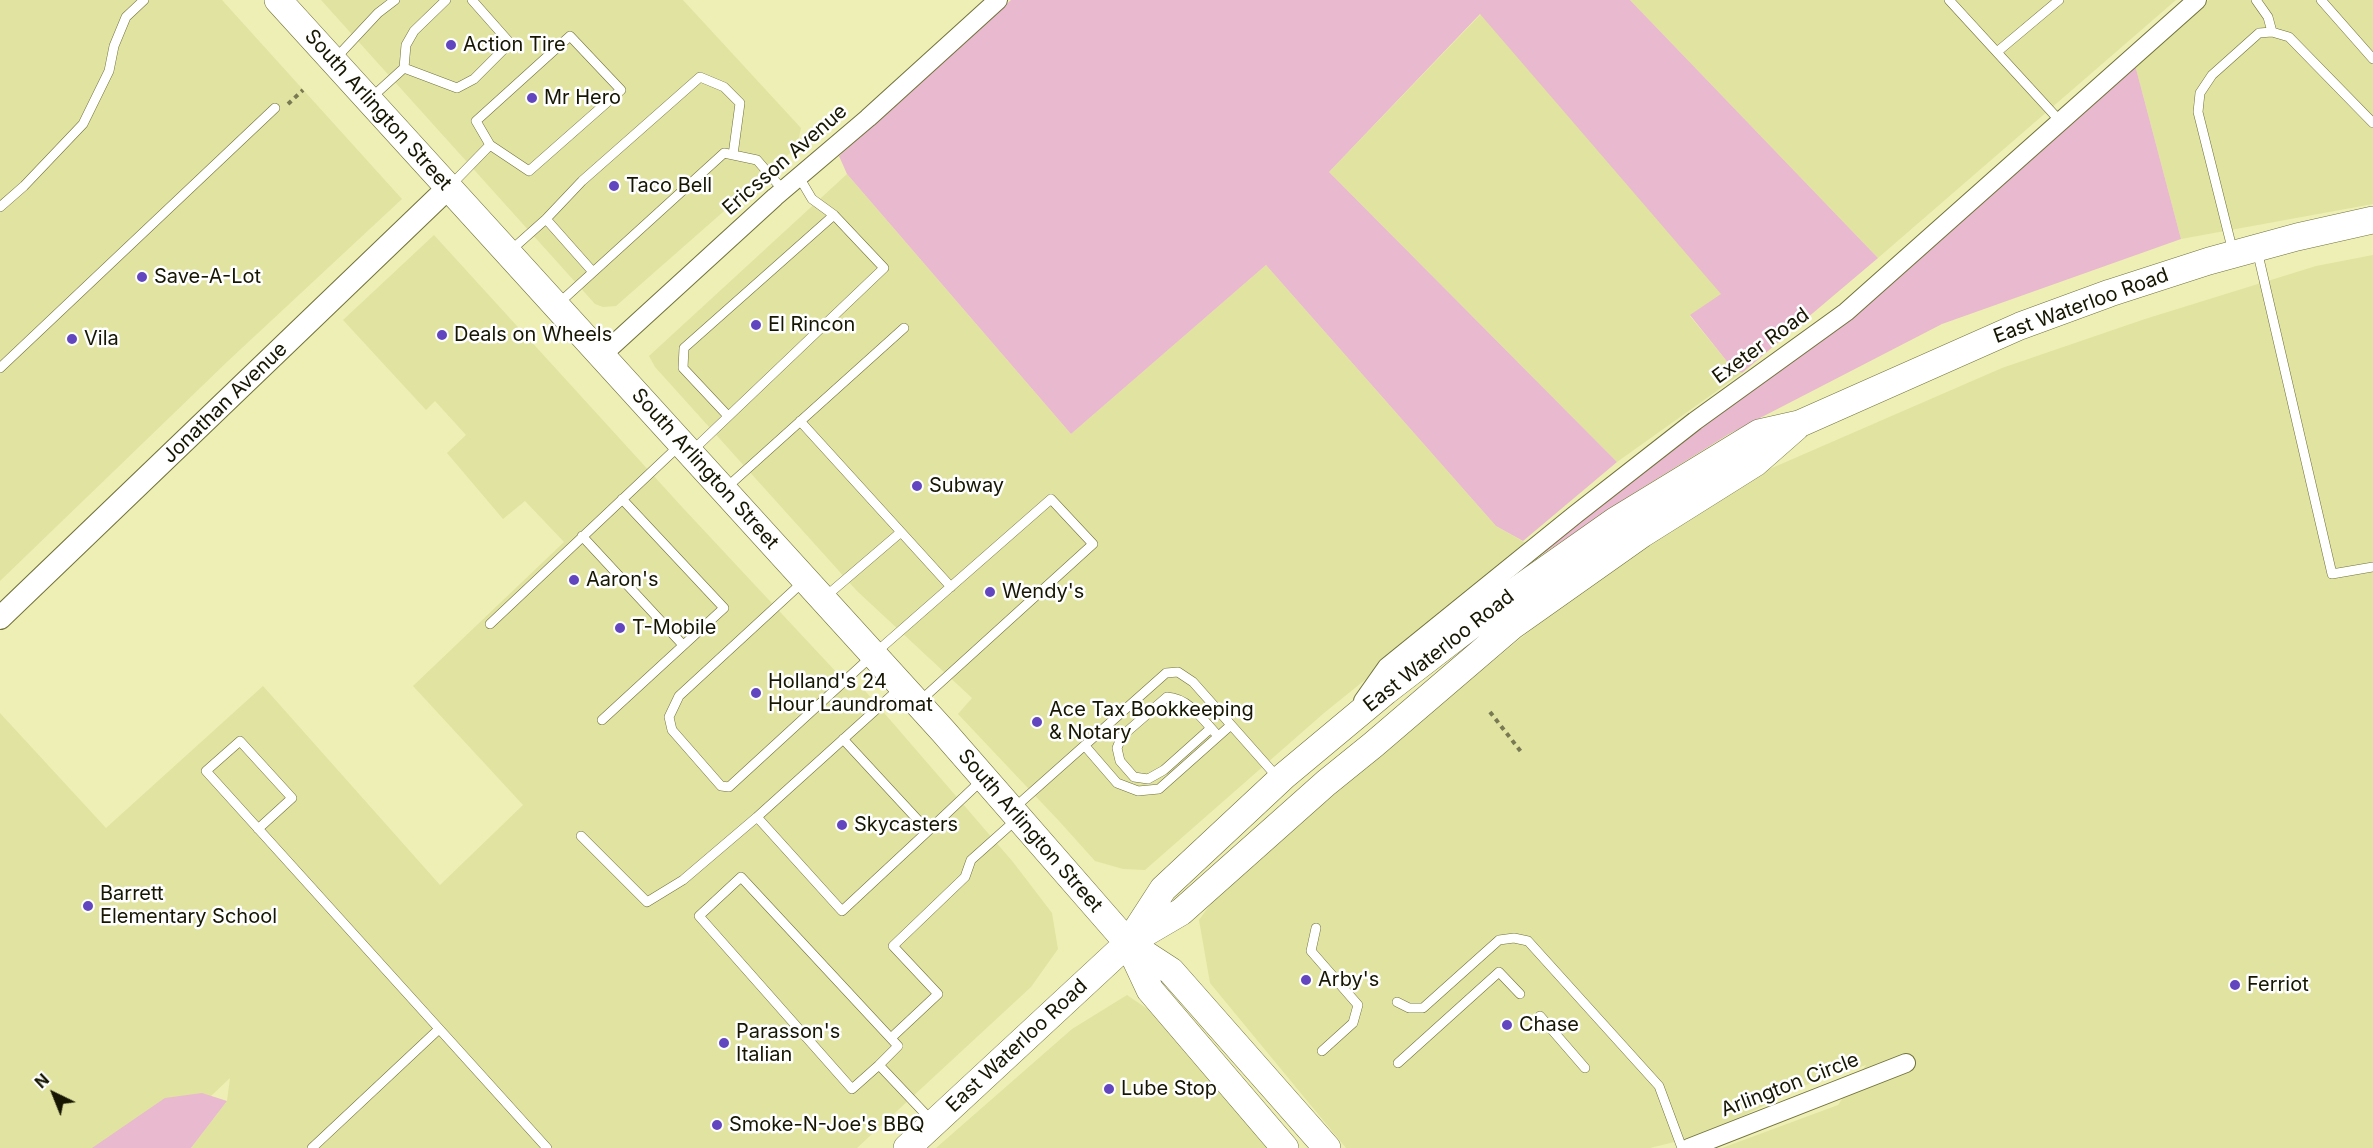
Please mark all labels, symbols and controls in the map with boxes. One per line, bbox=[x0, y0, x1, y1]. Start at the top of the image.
street label: South Arlington Street bbox=[299, 25, 457, 195]
place label: Action Tire bbox=[463, 33, 566, 57]
marker: Action Tire bbox=[444, 38, 458, 52]
place label: Mr Hero bbox=[544, 86, 621, 110]
marker: Mr Hero bbox=[525, 91, 539, 105]
street label: Ericsson Avenue bbox=[718, 99, 852, 221]
place label: Taco Bell bbox=[626, 174, 712, 198]
marker: Taco Bell bbox=[607, 179, 621, 193]
street label: East Waterloo Road bbox=[1990, 263, 2172, 349]
place label: Save-A-Lot bbox=[154, 265, 261, 289]
marker: Save-A-Lot bbox=[135, 270, 149, 284]
street label: Exeter Road bbox=[1708, 303, 1814, 389]
place label: El Rincon bbox=[768, 313, 855, 337]
marker: El Rincon bbox=[749, 318, 763, 332]
place label: Deals on Wheels bbox=[454, 323, 612, 347]
place label: Vila bbox=[84, 327, 119, 351]
marker: Deals on Wheels bbox=[435, 328, 449, 342]
marker: Vila bbox=[65, 332, 79, 346]
street label: Jonathan Avenue bbox=[158, 337, 292, 469]
street label: South Arlington Street bbox=[626, 384, 784, 554]
place label: Subway bbox=[929, 474, 1004, 498]
marker: Subway bbox=[910, 479, 924, 493]
place label: Aaron's bbox=[586, 568, 659, 592]
marker: Aaron's bbox=[567, 573, 581, 587]
place label: Wendy's bbox=[1002, 580, 1084, 604]
marker: Wendy's bbox=[983, 585, 997, 599]
street label: East Waterloo Road bbox=[1359, 585, 1519, 717]
place label: T-Mobile bbox=[632, 616, 716, 640]
marker: T-Mobile bbox=[613, 621, 627, 635]
place label: Holland's 24 Hour Laundromat bbox=[768, 670, 933, 717]
marker: Holland's 24 Hour Laundromat bbox=[749, 686, 763, 700]
place label: Ace Tax Bookkeeping & Notary bbox=[1049, 698, 1254, 745]
marker: Ace Tax Bookkeeping & Notary bbox=[1030, 715, 1044, 729]
street label: South Arlington Street bbox=[953, 745, 1107, 917]
place label: Skycasters bbox=[854, 813, 958, 837]
marker: Skycasters bbox=[835, 818, 849, 832]
place label: Barrett Elementary School bbox=[100, 882, 277, 929]
marker: Barrett Elementary School bbox=[81, 899, 95, 913]
place label: Arby's bbox=[1318, 968, 1379, 992]
marker: Arby's bbox=[1299, 973, 1313, 987]
place label: Ferriot bbox=[2247, 973, 2309, 997]
street label: East Waterloo Road bbox=[941, 974, 1093, 1118]
marker: Ferriot bbox=[2228, 978, 2242, 992]
place label: Chase bbox=[1519, 1013, 1579, 1037]
marker: Chase bbox=[1500, 1018, 1514, 1032]
place label: Parasson's Italian bbox=[736, 1020, 840, 1067]
marker: Parasson's Italian bbox=[717, 1036, 731, 1050]
street label: Arlington Circle bbox=[1718, 1048, 1862, 1122]
north arrow bbox=[24, 1064, 84, 1124]
text: N bbox=[30, 1069, 53, 1092]
place label: Lube Stop bbox=[1121, 1077, 1217, 1101]
marker: Lube Stop bbox=[1102, 1082, 1116, 1096]
place label: Smoke-N-Joe's BBQ bbox=[729, 1113, 925, 1137]
marker: Smoke-N-Joe's BBQ bbox=[710, 1118, 724, 1132]

